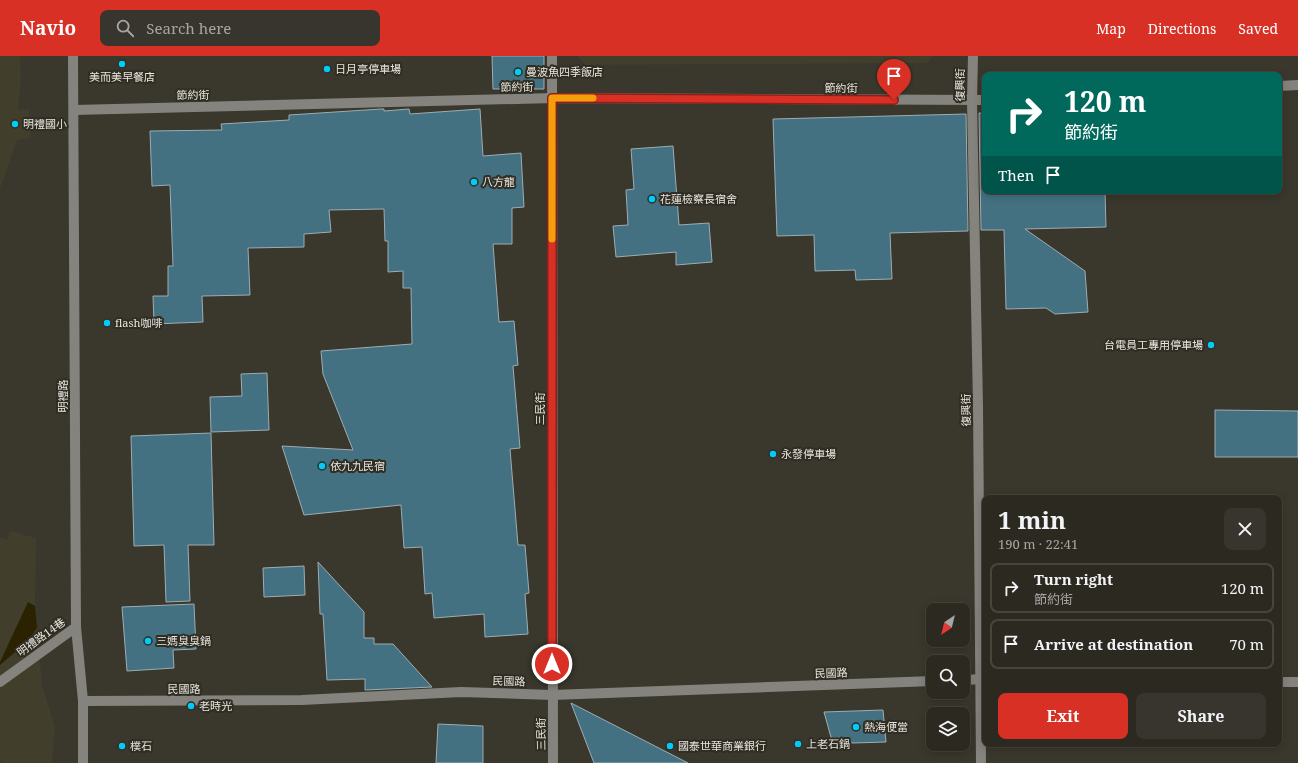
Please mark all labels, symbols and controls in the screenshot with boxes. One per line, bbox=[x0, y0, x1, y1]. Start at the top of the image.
search box bbox=[100, 10, 380, 46]
text: Navio bbox=[20, 15, 76, 41]
icon: search bbox=[114, 17, 136, 39]
text: Search here bbox=[146, 18, 231, 38]
text: Map bbox=[1096, 19, 1126, 38]
text: Directions bbox=[1148, 19, 1216, 38]
text: Saved bbox=[1238, 19, 1278, 38]
marker: 美而美早餐店 bbox=[117, 59, 127, 69]
pin bbox=[877, 59, 911, 100]
place label: 日月亭停車場 bbox=[335, 61, 401, 76]
marker: 日月亭停車場 bbox=[322, 64, 332, 74]
place label: 曼波魚四季飯店 bbox=[526, 64, 603, 79]
icon: arrive bbox=[883, 65, 905, 87]
marker: 曼波魚四季飯店 bbox=[513, 67, 523, 77]
place label: 美而美早餐店 bbox=[89, 69, 155, 84]
street label: 復興街 bbox=[952, 69, 967, 102]
street label: 節約街 bbox=[500, 79, 534, 94]
street label: 節約街 bbox=[825, 80, 858, 95]
text: 120 m bbox=[1064, 82, 1146, 120]
street label: 節約街 bbox=[176, 87, 210, 102]
icon: right bbox=[998, 88, 1050, 140]
place label: 明禮國小 bbox=[23, 116, 67, 131]
marker: 明禮國小 bbox=[10, 119, 20, 129]
text: 節約街 bbox=[1064, 120, 1118, 144]
icon: arrive bbox=[1042, 164, 1064, 186]
text: Then bbox=[998, 165, 1034, 185]
place label: 八方龍 bbox=[482, 174, 515, 189]
marker: 八方龍 bbox=[469, 177, 479, 187]
place label: 花蓮檢察長宿舍 bbox=[660, 191, 737, 206]
marker: 花蓮檢察長宿舍 bbox=[647, 194, 657, 204]
place label: flash咖啡 bbox=[115, 315, 162, 330]
marker: flash咖啡 bbox=[102, 318, 112, 328]
place label: 台電員工專用停車場 bbox=[1104, 337, 1203, 352]
marker: 台電員工專用停車場 bbox=[1206, 340, 1216, 350]
street label: 明禮路 bbox=[55, 380, 70, 413]
street label: 三民街 bbox=[532, 393, 547, 426]
street label: 復興街 bbox=[958, 393, 973, 427]
place label: 永發停車場 bbox=[781, 446, 836, 461]
marker: 永發停車場 bbox=[768, 449, 778, 459]
place label: 依九九民宿 bbox=[330, 458, 385, 473]
marker: 依九九民宿 bbox=[317, 461, 327, 471]
text: 1 min bbox=[998, 503, 1066, 536]
button: close bbox=[1224, 508, 1266, 550]
text: 190 m · 22:41 bbox=[998, 535, 1078, 553]
text: Turn right bbox=[1034, 569, 1113, 589]
icon: right bbox=[1000, 577, 1022, 599]
text: 120 m bbox=[1221, 578, 1264, 598]
text: 節約街 bbox=[1034, 590, 1073, 608]
north arrow bbox=[926, 603, 970, 647]
map controls bbox=[926, 603, 970, 751]
street label: 明禮路14巷 bbox=[14, 614, 68, 659]
place label: 三媽臭臭鍋 bbox=[156, 633, 211, 648]
icon: arrive bbox=[1000, 633, 1022, 655]
text: Arrive at destination bbox=[1034, 634, 1193, 654]
text: 70 m bbox=[1229, 634, 1264, 654]
marker: 三媽臭臭鍋 bbox=[143, 636, 153, 646]
position arrow bbox=[531, 643, 573, 685]
button: search bbox=[926, 655, 970, 699]
street label: 民國路 bbox=[814, 664, 848, 681]
street label: 民國路 bbox=[492, 672, 526, 689]
street label: 民國路 bbox=[168, 681, 201, 696]
button: Exit bbox=[998, 693, 1128, 739]
button: Share bbox=[1136, 693, 1266, 739]
place label: 老時光 bbox=[199, 698, 232, 713]
marker: 老時光 bbox=[186, 701, 196, 711]
button: layers bbox=[926, 707, 970, 751]
street label: 三民街 bbox=[533, 717, 548, 751]
place label: 熱海便當 bbox=[864, 719, 908, 734]
marker: 熱海便當 bbox=[851, 722, 861, 732]
place label: 上老石鍋 bbox=[806, 736, 850, 751]
place label: 樸石 bbox=[130, 738, 152, 753]
place label: 國泰世華商業銀行 bbox=[678, 738, 766, 753]
marker: 上老石鍋 bbox=[793, 739, 803, 749]
marker: 樸石 bbox=[117, 741, 127, 751]
marker: 國泰世華商業銀行 bbox=[665, 741, 675, 751]

